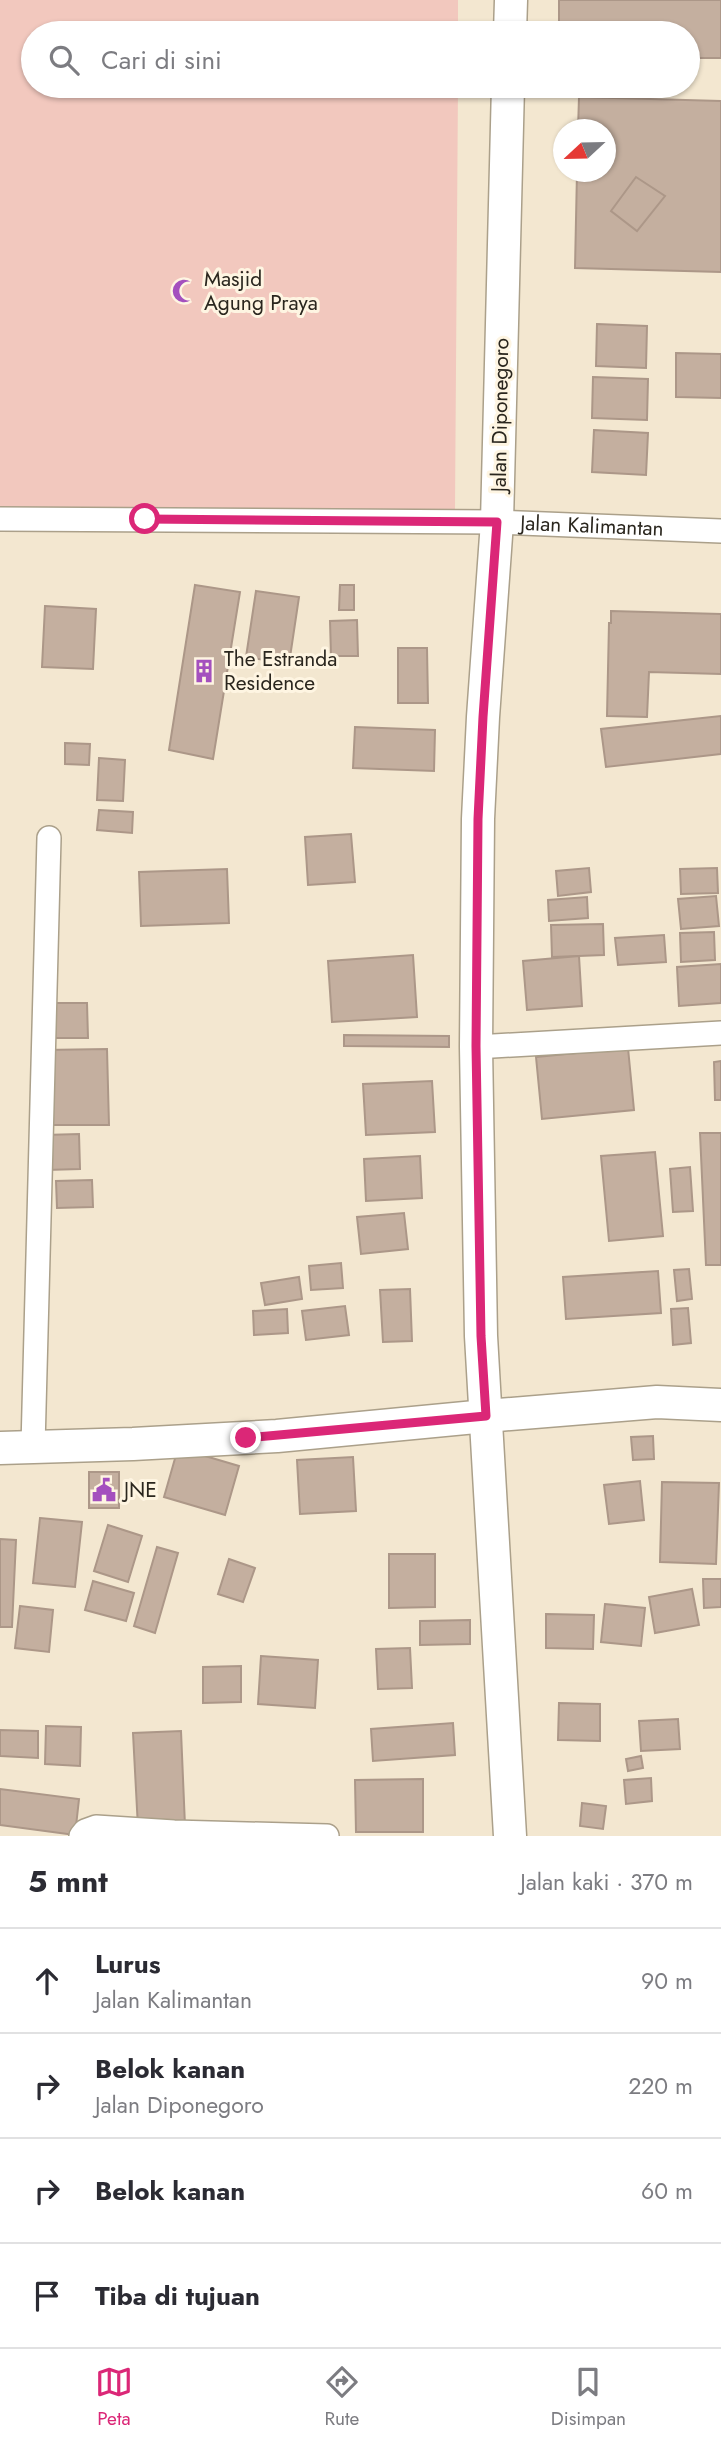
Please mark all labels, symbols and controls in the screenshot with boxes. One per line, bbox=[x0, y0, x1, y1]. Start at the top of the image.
search box bbox=[21, 21, 700, 98]
icon: search bbox=[45, 41, 83, 79]
text: Cari di sini bbox=[101, 41, 222, 79]
north arrow bbox=[553, 119, 616, 182]
place label: Masjid Agung Praya bbox=[204, 264, 318, 318]
mosque icon: Masjid Agung Praya bbox=[170, 277, 198, 305]
street label: Jalan Diponegoro bbox=[484, 338, 516, 495]
route start bbox=[129, 503, 160, 534]
street label: Jalan Kalimantan bbox=[517, 508, 664, 544]
place label: The Estranda Residence bbox=[224, 644, 337, 698]
building icon: The Estranda Residence bbox=[190, 657, 218, 685]
route end bbox=[230, 1422, 261, 1453]
place label: JNE bbox=[121, 1475, 157, 1505]
public building icon: JNE bbox=[90, 1476, 118, 1504]
text: 5 mnt bbox=[28, 1860, 108, 1903]
text: Jalan kaki · 370 m bbox=[520, 1865, 693, 1899]
text: Lurus bbox=[95, 1945, 161, 1983]
icon: ahead bbox=[28, 1962, 66, 2000]
text: 90 m bbox=[641, 1964, 693, 1998]
text: Jalan Kalimantan bbox=[95, 1983, 252, 2017]
text: Belok kanan bbox=[95, 2050, 245, 2088]
icon: right bbox=[28, 2067, 66, 2105]
text: 220 m bbox=[628, 2069, 693, 2103]
text: Jalan Diponegoro bbox=[95, 2088, 264, 2122]
icon: right bbox=[28, 2172, 66, 2210]
text: Belok kanan bbox=[95, 2172, 245, 2210]
text: 60 m bbox=[641, 2174, 693, 2208]
icon: arrive bbox=[28, 2277, 66, 2315]
text: Tiba di tujuan bbox=[95, 2277, 260, 2315]
tab: Peta bbox=[95, 2363, 133, 2432]
tab: Rute bbox=[323, 2363, 361, 2432]
tab: Disimpan bbox=[551, 2363, 626, 2432]

